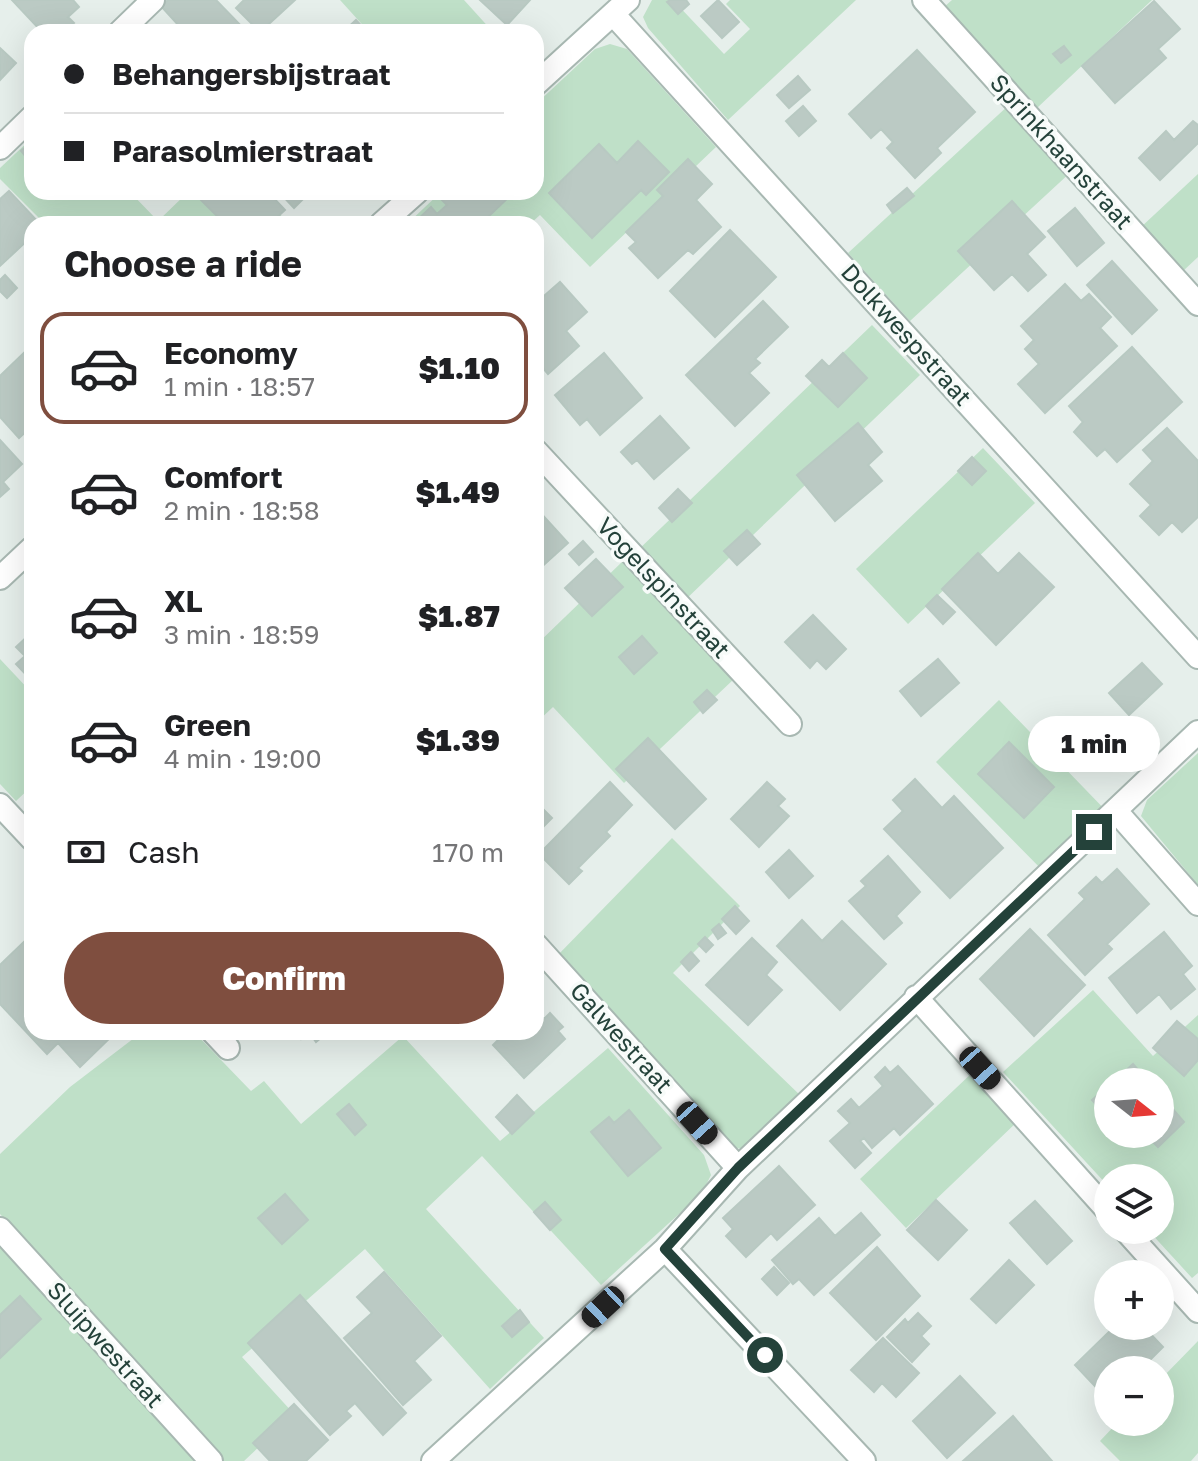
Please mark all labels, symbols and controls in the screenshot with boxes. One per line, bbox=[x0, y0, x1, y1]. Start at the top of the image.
text: Behangersbijstraat bbox=[112, 56, 391, 92]
street label: Sprinkhaanstraat bbox=[985, 67, 1139, 235]
text: Parasolmierstraat bbox=[112, 133, 373, 169]
text: Choose a ride bbox=[64, 242, 302, 285]
street label: Dolkwespstraat bbox=[836, 257, 979, 411]
icon: car bbox=[68, 332, 140, 404]
text: Economy bbox=[164, 335, 298, 371]
text: $1.10 bbox=[419, 350, 500, 386]
text: 1 min · 18:57 bbox=[164, 371, 315, 402]
icon: car bbox=[68, 456, 140, 528]
text: Comfort bbox=[164, 459, 283, 495]
text: $1.49 bbox=[416, 474, 500, 510]
text: 2 min · 18:58 bbox=[164, 495, 320, 526]
street label: Vogelspinstraat bbox=[591, 511, 737, 663]
icon: car bbox=[68, 580, 140, 652]
text: XL bbox=[164, 583, 203, 619]
text: $1.87 bbox=[418, 598, 500, 634]
text: 3 min · 18:59 bbox=[164, 619, 320, 650]
icon: car bbox=[68, 704, 140, 776]
text: Green bbox=[164, 707, 251, 743]
callout: 1 min bbox=[1028, 716, 1160, 772]
text: $1.39 bbox=[416, 722, 500, 758]
text: 1 min bbox=[1061, 728, 1127, 759]
text: 4 min · 19:00 bbox=[164, 743, 322, 774]
route end bbox=[1076, 814, 1112, 850]
icon: cash bbox=[64, 830, 108, 874]
text: Cash bbox=[128, 834, 200, 870]
text: 170 m bbox=[432, 837, 504, 868]
button: Confirm bbox=[64, 932, 504, 1024]
street label: Galwestraat bbox=[565, 976, 679, 1098]
car bbox=[955, 1042, 1005, 1094]
north arrow bbox=[1094, 1068, 1174, 1148]
map controls bbox=[1094, 1068, 1174, 1436]
car bbox=[672, 1097, 722, 1149]
button: layers bbox=[1094, 1164, 1174, 1244]
button: + bbox=[1094, 1260, 1174, 1340]
street label: Sluipwestraat bbox=[42, 1275, 170, 1413]
car bbox=[577, 1282, 629, 1332]
route start bbox=[747, 1337, 783, 1373]
button: − bbox=[1094, 1356, 1174, 1436]

